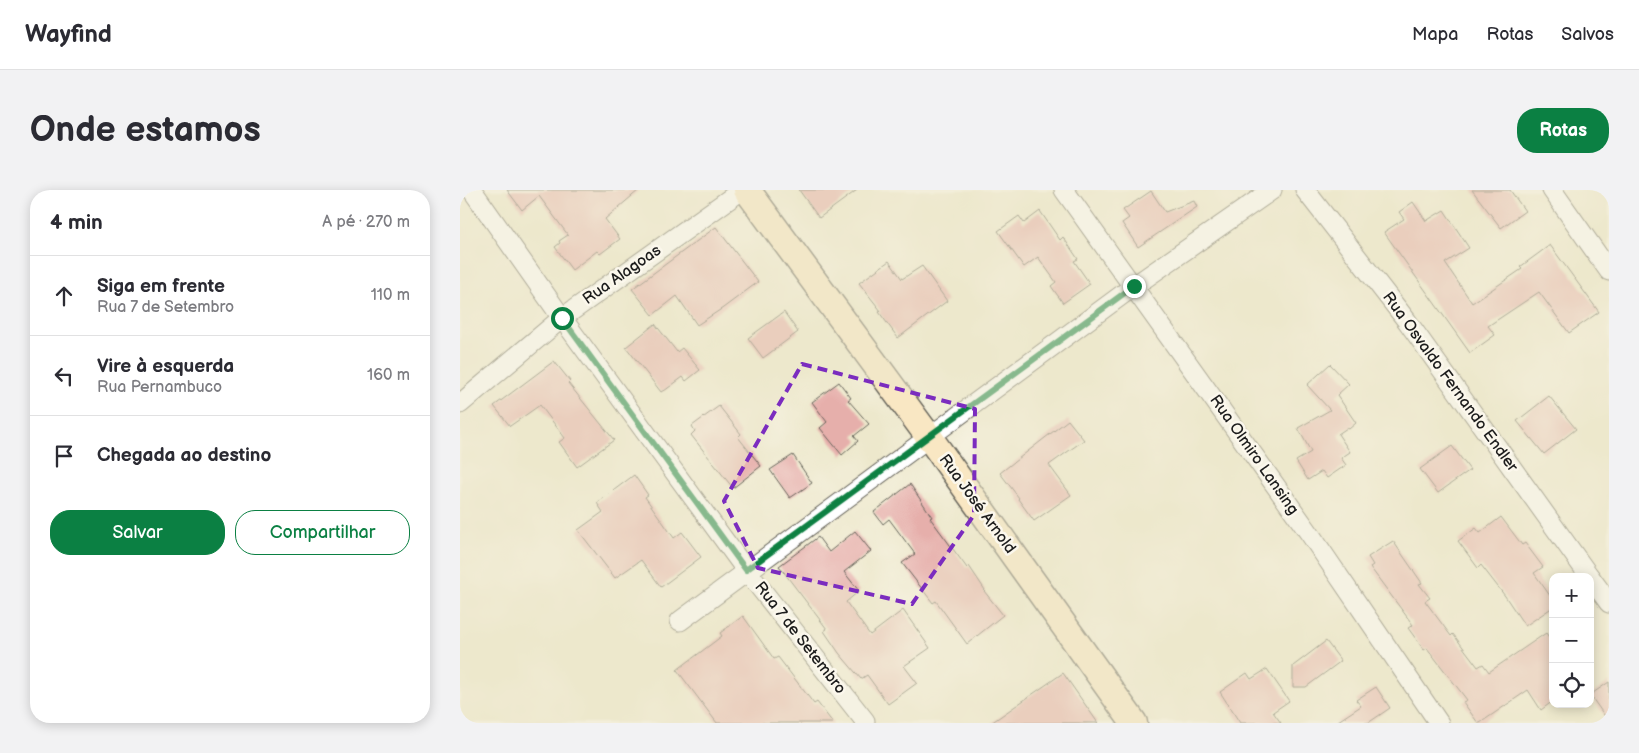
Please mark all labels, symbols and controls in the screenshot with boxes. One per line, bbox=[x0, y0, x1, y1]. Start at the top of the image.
text: Wayfind bbox=[25, 20, 112, 49]
text: Mapa bbox=[1412, 24, 1458, 45]
text: Rotas bbox=[1486, 24, 1533, 45]
text: Salvos bbox=[1561, 24, 1614, 45]
button: Rotas bbox=[1517, 108, 1609, 153]
text: Onde estamos bbox=[30, 109, 261, 152]
text: 4 min bbox=[50, 210, 103, 235]
text: A pé · 270 m bbox=[322, 213, 410, 232]
street label: Rua Alagoas bbox=[579, 241, 665, 309]
text: Siga em frente bbox=[97, 275, 225, 298]
route end bbox=[1123, 275, 1146, 298]
icon: ahead bbox=[50, 282, 78, 310]
text: 110 m bbox=[371, 286, 410, 305]
street label: Rua Osvaldo Fernando Endler bbox=[1378, 288, 1522, 476]
text: Rua 7 de Setembro bbox=[97, 298, 234, 317]
route start bbox=[551, 307, 574, 330]
text: Vire à esquerda bbox=[97, 355, 234, 378]
icon: left bbox=[50, 362, 78, 390]
text: 160 m bbox=[367, 366, 410, 385]
text: Rua Pernambuco bbox=[97, 378, 222, 397]
street label: Rua Olmiro Lansing bbox=[1205, 391, 1303, 519]
icon: arrive bbox=[50, 442, 78, 470]
text: Chegada ao destino bbox=[97, 444, 271, 467]
street label: Rua José Arnold bbox=[935, 451, 1019, 557]
button: Salvar bbox=[50, 510, 225, 555]
button: Compartilhar bbox=[235, 510, 410, 555]
map controls bbox=[1549, 573, 1594, 708]
button: + bbox=[1549, 573, 1594, 618]
street label: Rua 7 de Setembro bbox=[750, 578, 850, 698]
button: − bbox=[1549, 618, 1594, 663]
button: locate bbox=[1549, 663, 1594, 708]

